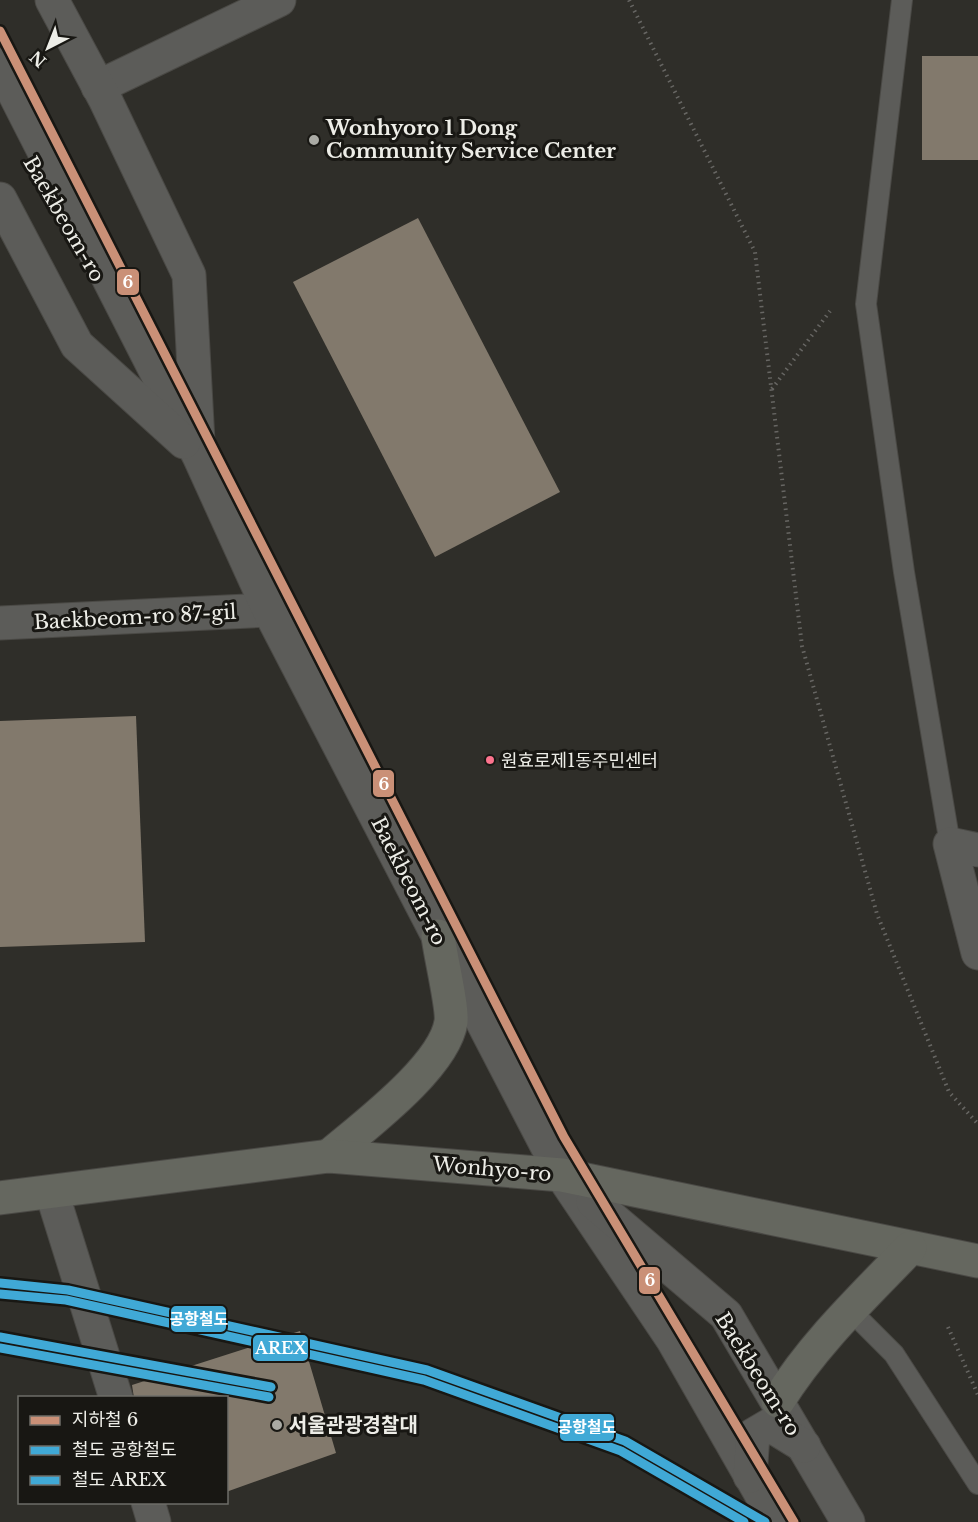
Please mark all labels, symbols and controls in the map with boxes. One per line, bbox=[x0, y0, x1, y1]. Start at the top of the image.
north arrow bbox=[18, 18, 78, 78]
text: N bbox=[26, 47, 50, 72]
place label: Wonhyoro 1 Dong Community Service Center bbox=[325, 116, 616, 163]
marker: Wonhyoro 1 Dong Community Service Center bbox=[307, 133, 321, 147]
street label: Baekbeom-ro bbox=[18, 152, 110, 286]
line badge: 6 bbox=[116, 268, 140, 296]
text: 6 bbox=[123, 272, 134, 292]
street label: Baekbeom-ro 87-gil bbox=[33, 600, 237, 634]
place label: 원효로제1동주민센터 bbox=[501, 750, 658, 772]
marker: 원효로제1동주민센터 bbox=[484, 754, 496, 766]
line badge: 6 bbox=[372, 769, 395, 798]
text: 6 bbox=[379, 774, 390, 794]
street label: Baekbeom-ro bbox=[366, 813, 452, 949]
street label: Wonhyo-ro bbox=[431, 1152, 552, 1186]
line badge: 6 bbox=[638, 1266, 661, 1295]
text: 6 bbox=[645, 1270, 656, 1290]
line badge: 공항철도 bbox=[170, 1305, 227, 1333]
street label: Baekbeom-ro bbox=[710, 1308, 806, 1440]
text: 공항철도 bbox=[170, 1309, 228, 1329]
line badge: AREX bbox=[252, 1334, 309, 1362]
text: AREX bbox=[254, 1338, 307, 1358]
legend bbox=[18, 1396, 228, 1504]
text: 지하철 6 bbox=[72, 1409, 138, 1431]
place label: 서울관광경찰대 bbox=[289, 1413, 418, 1437]
line badge: 공항철도 bbox=[559, 1413, 615, 1442]
text: 공항철도 bbox=[558, 1417, 616, 1437]
marker: 서울관광경찰대 bbox=[270, 1418, 284, 1432]
text: 철도 공항철도 bbox=[72, 1439, 177, 1461]
text: 철도 AREX bbox=[72, 1469, 166, 1491]

